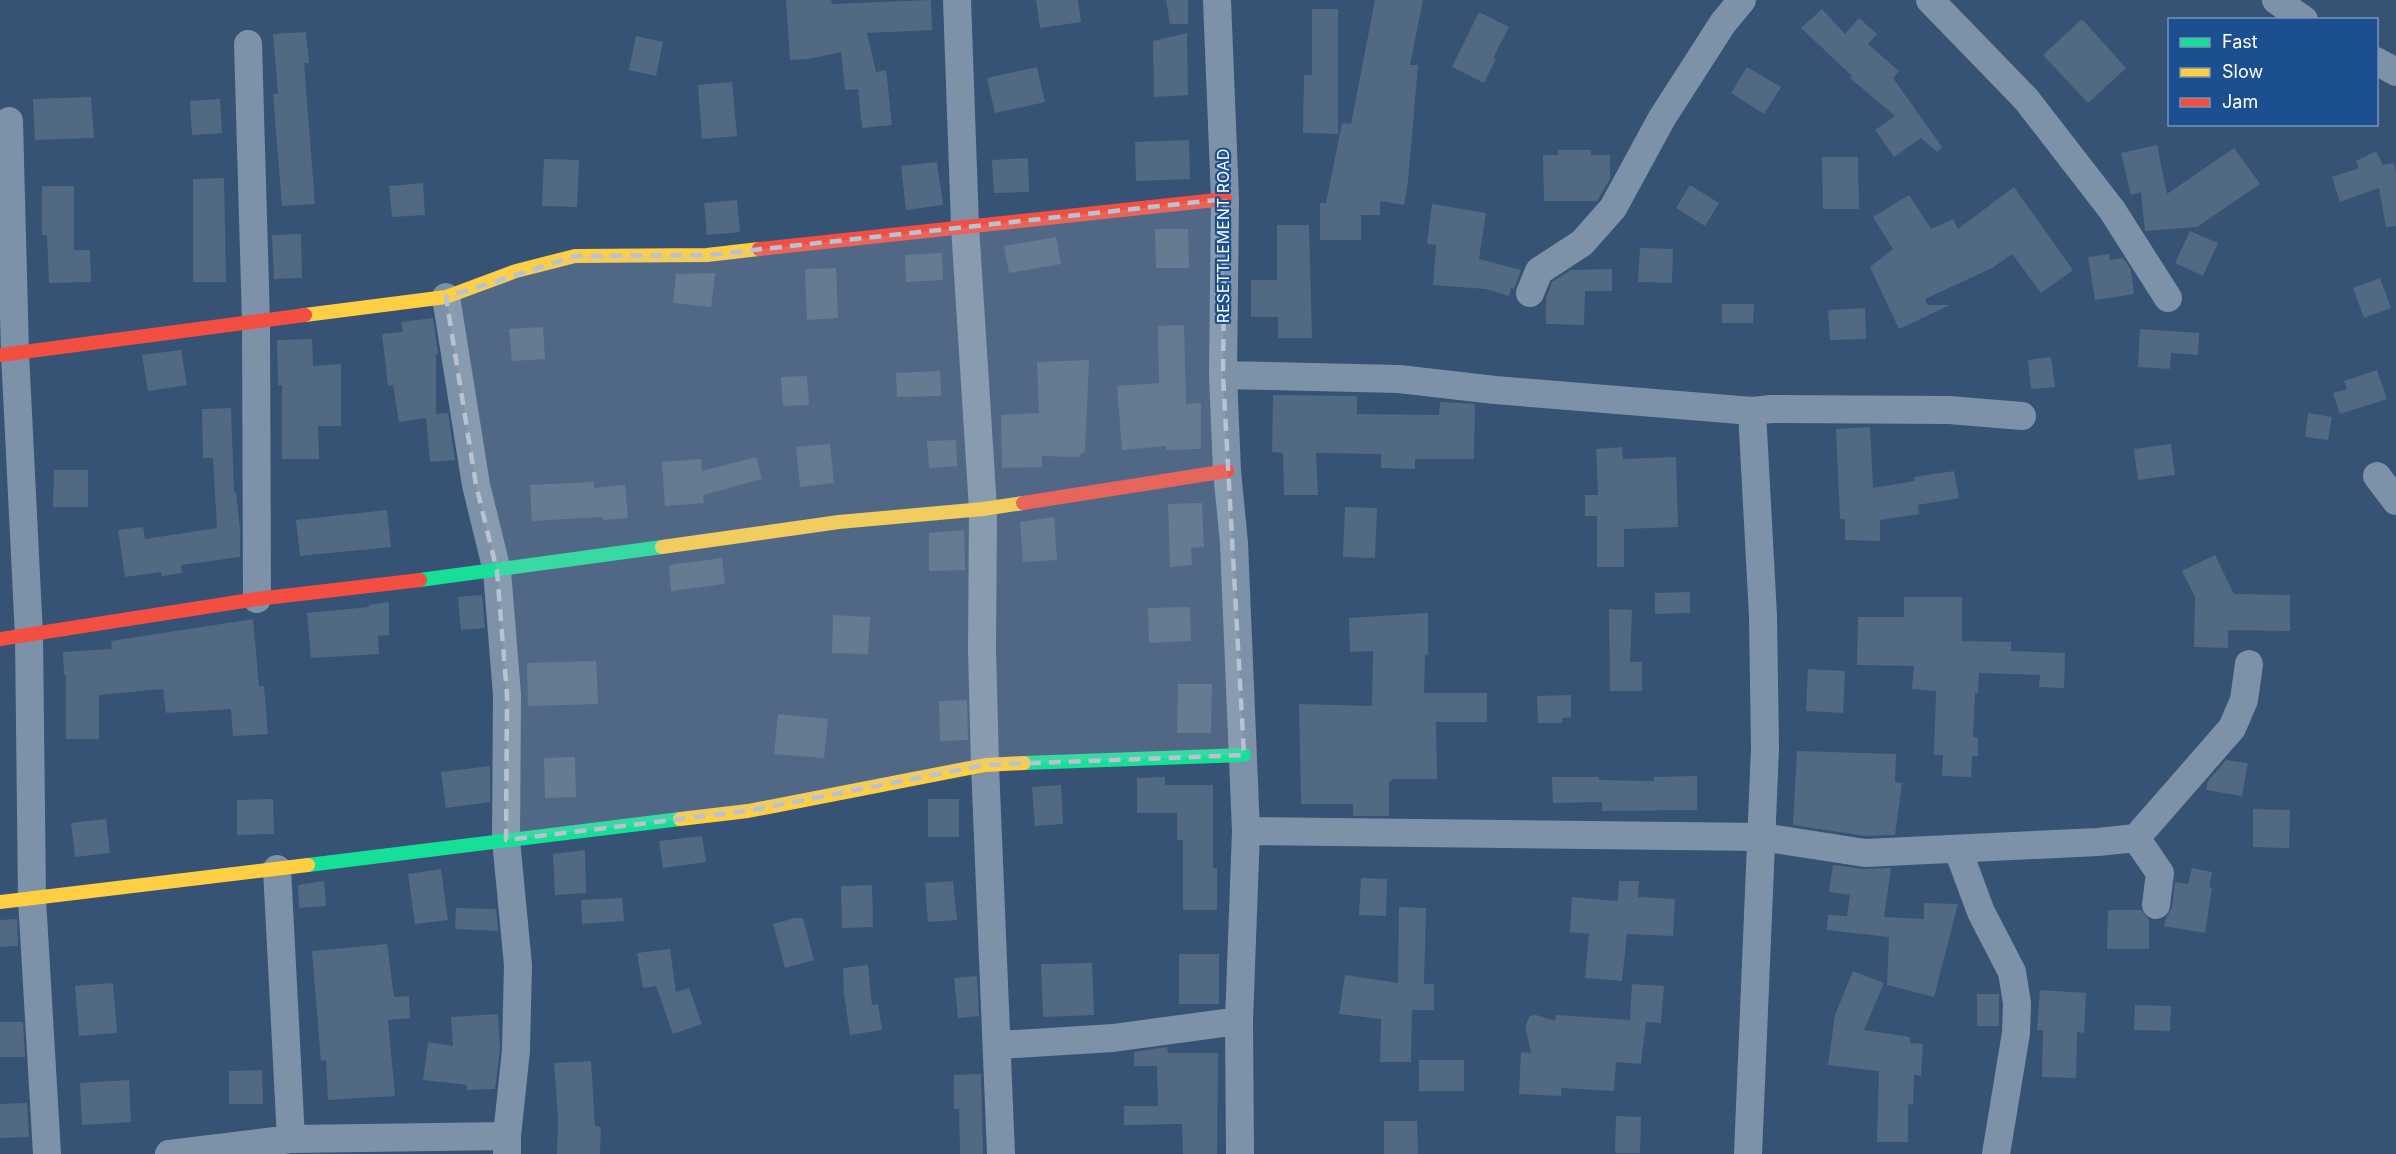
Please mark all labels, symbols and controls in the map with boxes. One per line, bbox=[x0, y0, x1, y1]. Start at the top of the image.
legend bbox=[2168, 18, 2378, 126]
text: Fast bbox=[2222, 31, 2258, 52]
text: Slow bbox=[2222, 61, 2263, 82]
text: Jam bbox=[2222, 91, 2258, 112]
street label: RESETTLEMENT ROAD bbox=[1213, 149, 1233, 323]

